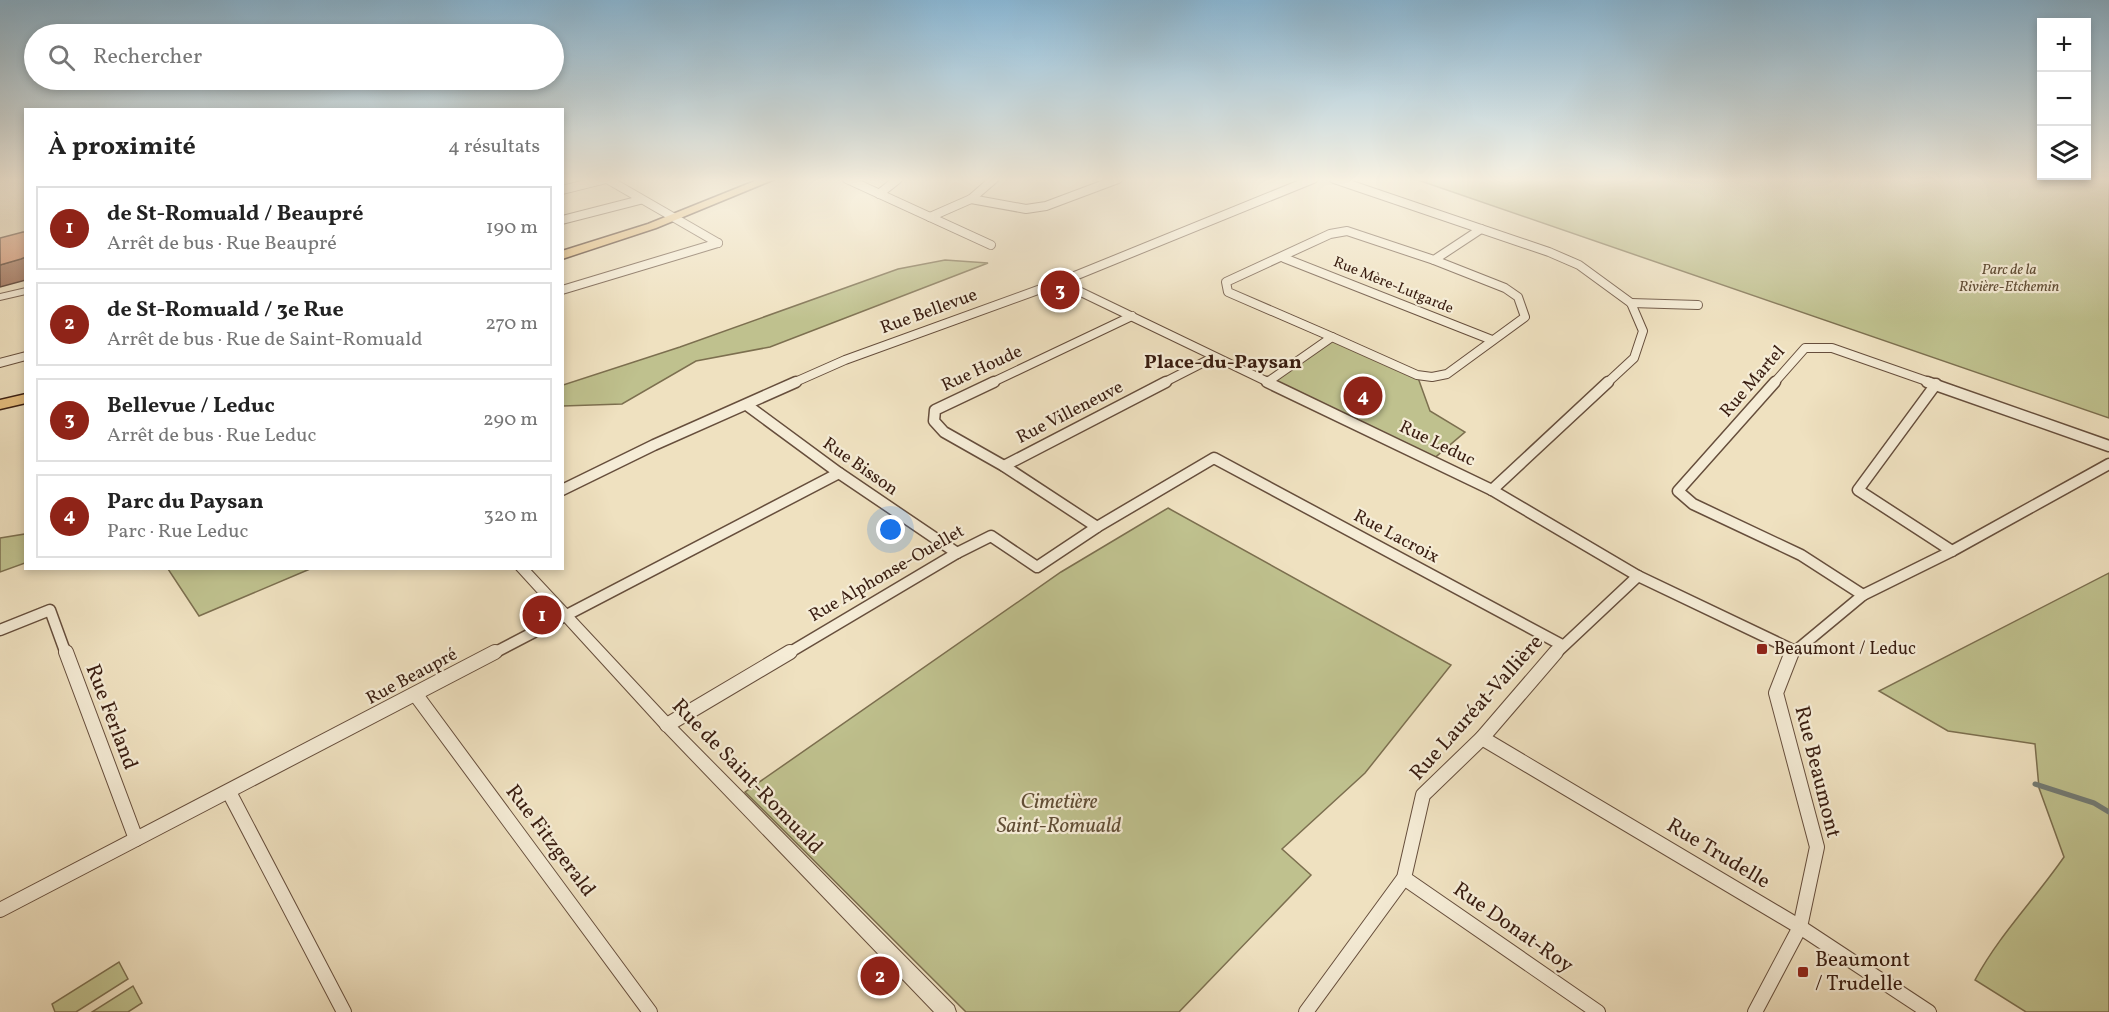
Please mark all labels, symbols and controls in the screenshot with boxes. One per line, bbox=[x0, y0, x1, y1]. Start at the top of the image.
map controls bbox=[2037, 18, 2091, 180]
button: + bbox=[2037, 18, 2091, 72]
search box bbox=[24, 24, 564, 90]
icon: search bbox=[45, 41, 78, 74]
text: Rechercher bbox=[93, 42, 202, 73]
button: − bbox=[2037, 72, 2091, 126]
button: layers bbox=[2037, 126, 2091, 180]
text: À proximité bbox=[48, 129, 196, 165]
text: 4 résultats bbox=[448, 133, 540, 161]
text: de St-Romuald / Beaupré bbox=[107, 199, 363, 230]
text: 1 bbox=[65, 214, 74, 242]
text: 190 m bbox=[486, 214, 538, 242]
text: Arrêt de bus · Rue Beaupré bbox=[107, 230, 337, 258]
street label: Rue Mère-Lutgarde bbox=[1330, 252, 1456, 320]
park label: Parc de la Rivière-Etchemin bbox=[1959, 260, 2059, 298]
pin: 3 bbox=[1040, 268, 1080, 312]
street label: Rue Bellevue bbox=[877, 283, 981, 341]
text: de St-Romuald / 3e Rue bbox=[107, 295, 344, 326]
text: 2 bbox=[64, 310, 75, 338]
text: 270 m bbox=[485, 310, 538, 338]
text: Arrêt de bus · Rue de Saint-Romuald bbox=[107, 326, 422, 354]
street label: Rue Houde bbox=[937, 339, 1027, 399]
street label: Rue Martel bbox=[1715, 341, 1791, 423]
district label: Place-du-Paysan bbox=[1144, 349, 1302, 377]
pin: 4 bbox=[1344, 374, 1382, 418]
street label: Rue Villeneuve bbox=[1012, 375, 1128, 451]
text: Bellevue / Leduc bbox=[107, 391, 275, 422]
text: 3 bbox=[64, 406, 75, 434]
text: 290 m bbox=[483, 406, 538, 434]
street label: Rue Leduc bbox=[1395, 415, 1479, 473]
text: Arrêt de bus · Rue Leduc bbox=[107, 422, 316, 450]
street label: Rue Bisson bbox=[817, 432, 903, 502]
text: Parc du Paysan bbox=[107, 487, 264, 518]
text: 4 bbox=[63, 502, 76, 530]
text: 320 m bbox=[483, 502, 538, 530]
street label: Rue Lacroix bbox=[1349, 504, 1443, 570]
your location bbox=[876, 515, 905, 544]
text: Parc · Rue Leduc bbox=[107, 518, 248, 546]
street label: Rue Alphonse-Ouellet bbox=[805, 519, 969, 629]
pin: 1 bbox=[522, 592, 562, 638]
street label: Rue Lauréat-Vallière bbox=[1404, 629, 1550, 787]
place label: Beaumont / Leduc bbox=[1774, 637, 1916, 662]
marker: Beaumont / Leduc bbox=[1755, 642, 1769, 656]
street label: Rue Beaupré bbox=[362, 643, 462, 711]
street label: Rue Ferland bbox=[78, 660, 144, 774]
street label: Rue de Saint-Romuald bbox=[665, 693, 829, 861]
street label: Rue Beaumont bbox=[1787, 703, 1847, 841]
street label: Rue Fitzgerald bbox=[498, 779, 602, 903]
park label: Cimetière Saint-Romuald bbox=[997, 788, 1121, 841]
street label: Rue Trudelle bbox=[1661, 812, 1775, 896]
street label: Rue Donat-Roy bbox=[1447, 876, 1580, 981]
place label: Beaumont / Trudelle bbox=[1815, 946, 1910, 999]
pin: 2 bbox=[860, 954, 900, 998]
marker: Beaumont / Trudelle bbox=[1796, 965, 1810, 979]

